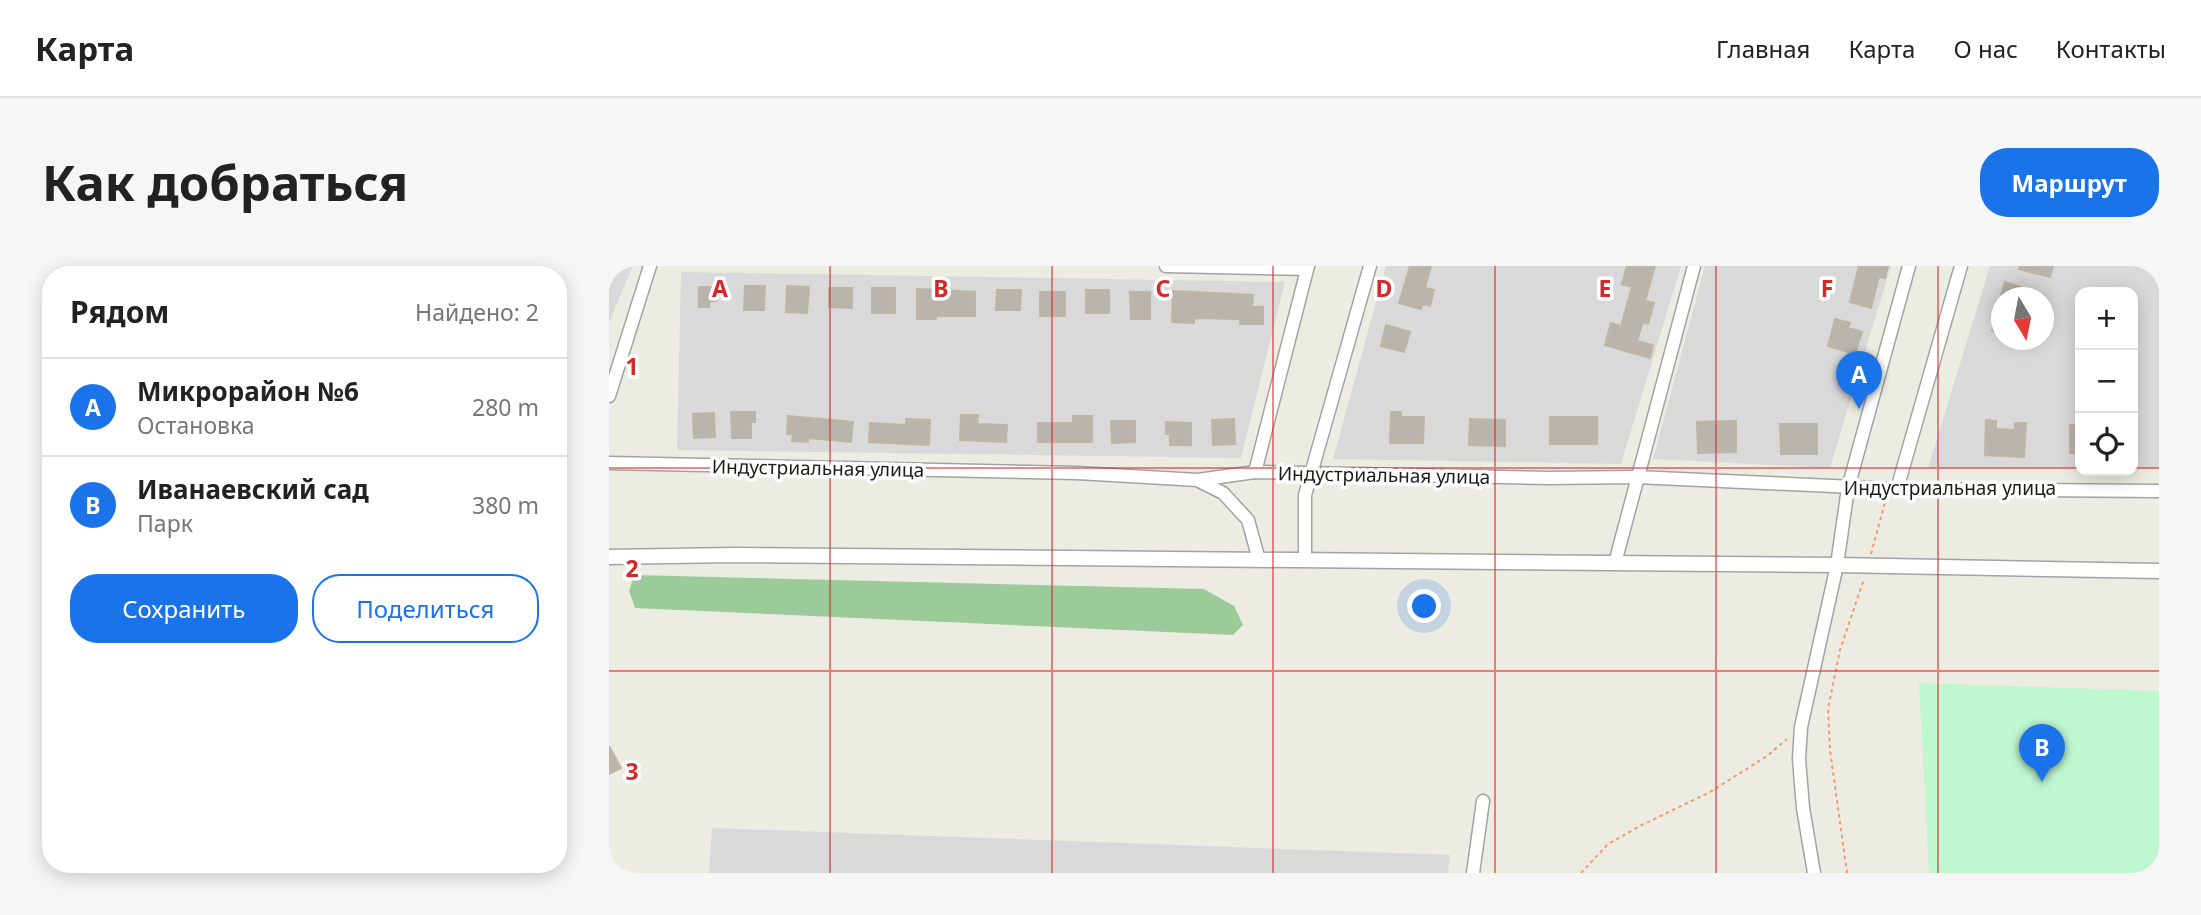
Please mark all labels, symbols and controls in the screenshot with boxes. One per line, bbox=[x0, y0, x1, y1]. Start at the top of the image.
text: Карта bbox=[35, 26, 134, 71]
text: Главная bbox=[1716, 32, 1810, 65]
text: Карта bbox=[1848, 32, 1915, 65]
text: О нас bbox=[1953, 32, 2018, 65]
text: Контакты bbox=[2056, 32, 2166, 65]
button: Маршрут bbox=[1980, 148, 2159, 217]
text: Как добраться bbox=[42, 149, 408, 215]
text: A bbox=[712, 272, 728, 304]
text: B bbox=[933, 272, 949, 304]
text: C bbox=[1156, 272, 1171, 304]
text: D bbox=[1376, 272, 1392, 304]
text: E bbox=[1599, 272, 1611, 304]
text: F bbox=[1821, 272, 1833, 304]
north arrow bbox=[1991, 287, 2054, 350]
map controls bbox=[2075, 287, 2138, 476]
button: + bbox=[2075, 287, 2138, 350]
text: Рядом bbox=[70, 291, 169, 332]
text: Найдено: 2 bbox=[415, 296, 539, 328]
text: 1 bbox=[625, 350, 639, 382]
button: − bbox=[2075, 350, 2138, 413]
pin: A bbox=[1836, 351, 1882, 409]
text: Микрорайон №6 bbox=[137, 373, 359, 409]
text: A bbox=[85, 391, 101, 423]
text: 280 m bbox=[472, 391, 539, 423]
text: Остановка bbox=[137, 409, 255, 441]
button: locate bbox=[2075, 413, 2138, 476]
street label: Индустриальная улица bbox=[712, 453, 924, 483]
street label: Индустриальная улица bbox=[1278, 460, 1490, 490]
text: Иванаевский сад bbox=[137, 471, 369, 507]
street label: Индустриальная улица bbox=[1844, 475, 2056, 501]
text: B bbox=[85, 489, 101, 521]
text: 380 m bbox=[472, 489, 539, 521]
text: Парк bbox=[137, 507, 193, 539]
text: 2 bbox=[625, 552, 639, 584]
button: Сохранить bbox=[70, 574, 298, 643]
button: Поделиться bbox=[312, 574, 539, 643]
your location bbox=[1407, 589, 1441, 623]
pin: B bbox=[2019, 724, 2065, 782]
text: 3 bbox=[625, 755, 639, 787]

